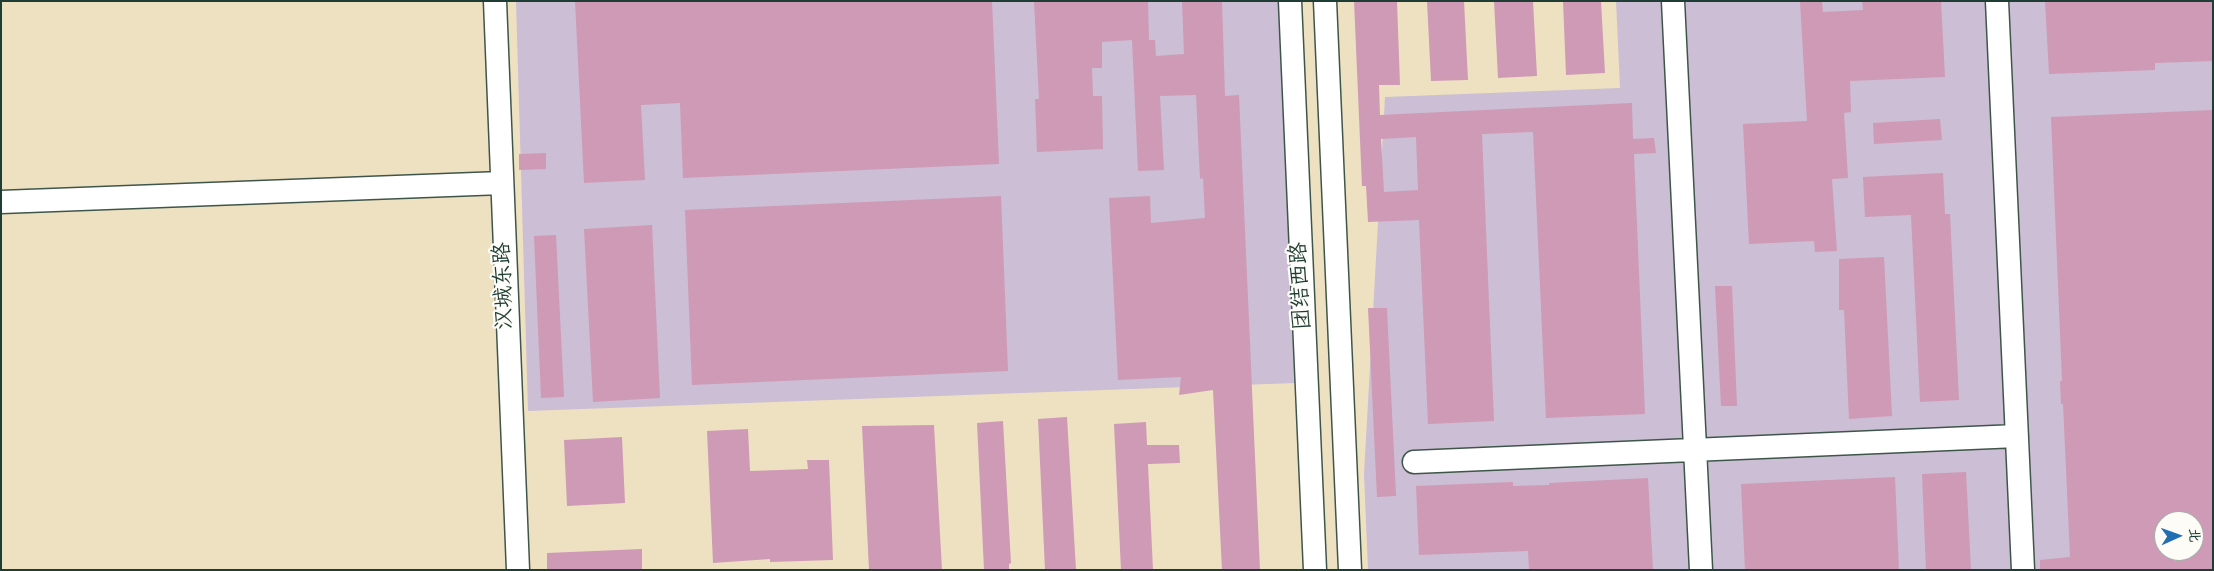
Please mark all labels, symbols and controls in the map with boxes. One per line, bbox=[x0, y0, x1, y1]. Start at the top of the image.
street label: 团结西路 bbox=[1288, 241, 1318, 331]
street label: 汉城东路 bbox=[491, 242, 521, 330]
north arrow bbox=[2154, 511, 2204, 561]
text: 北 bbox=[2183, 528, 2204, 543]

